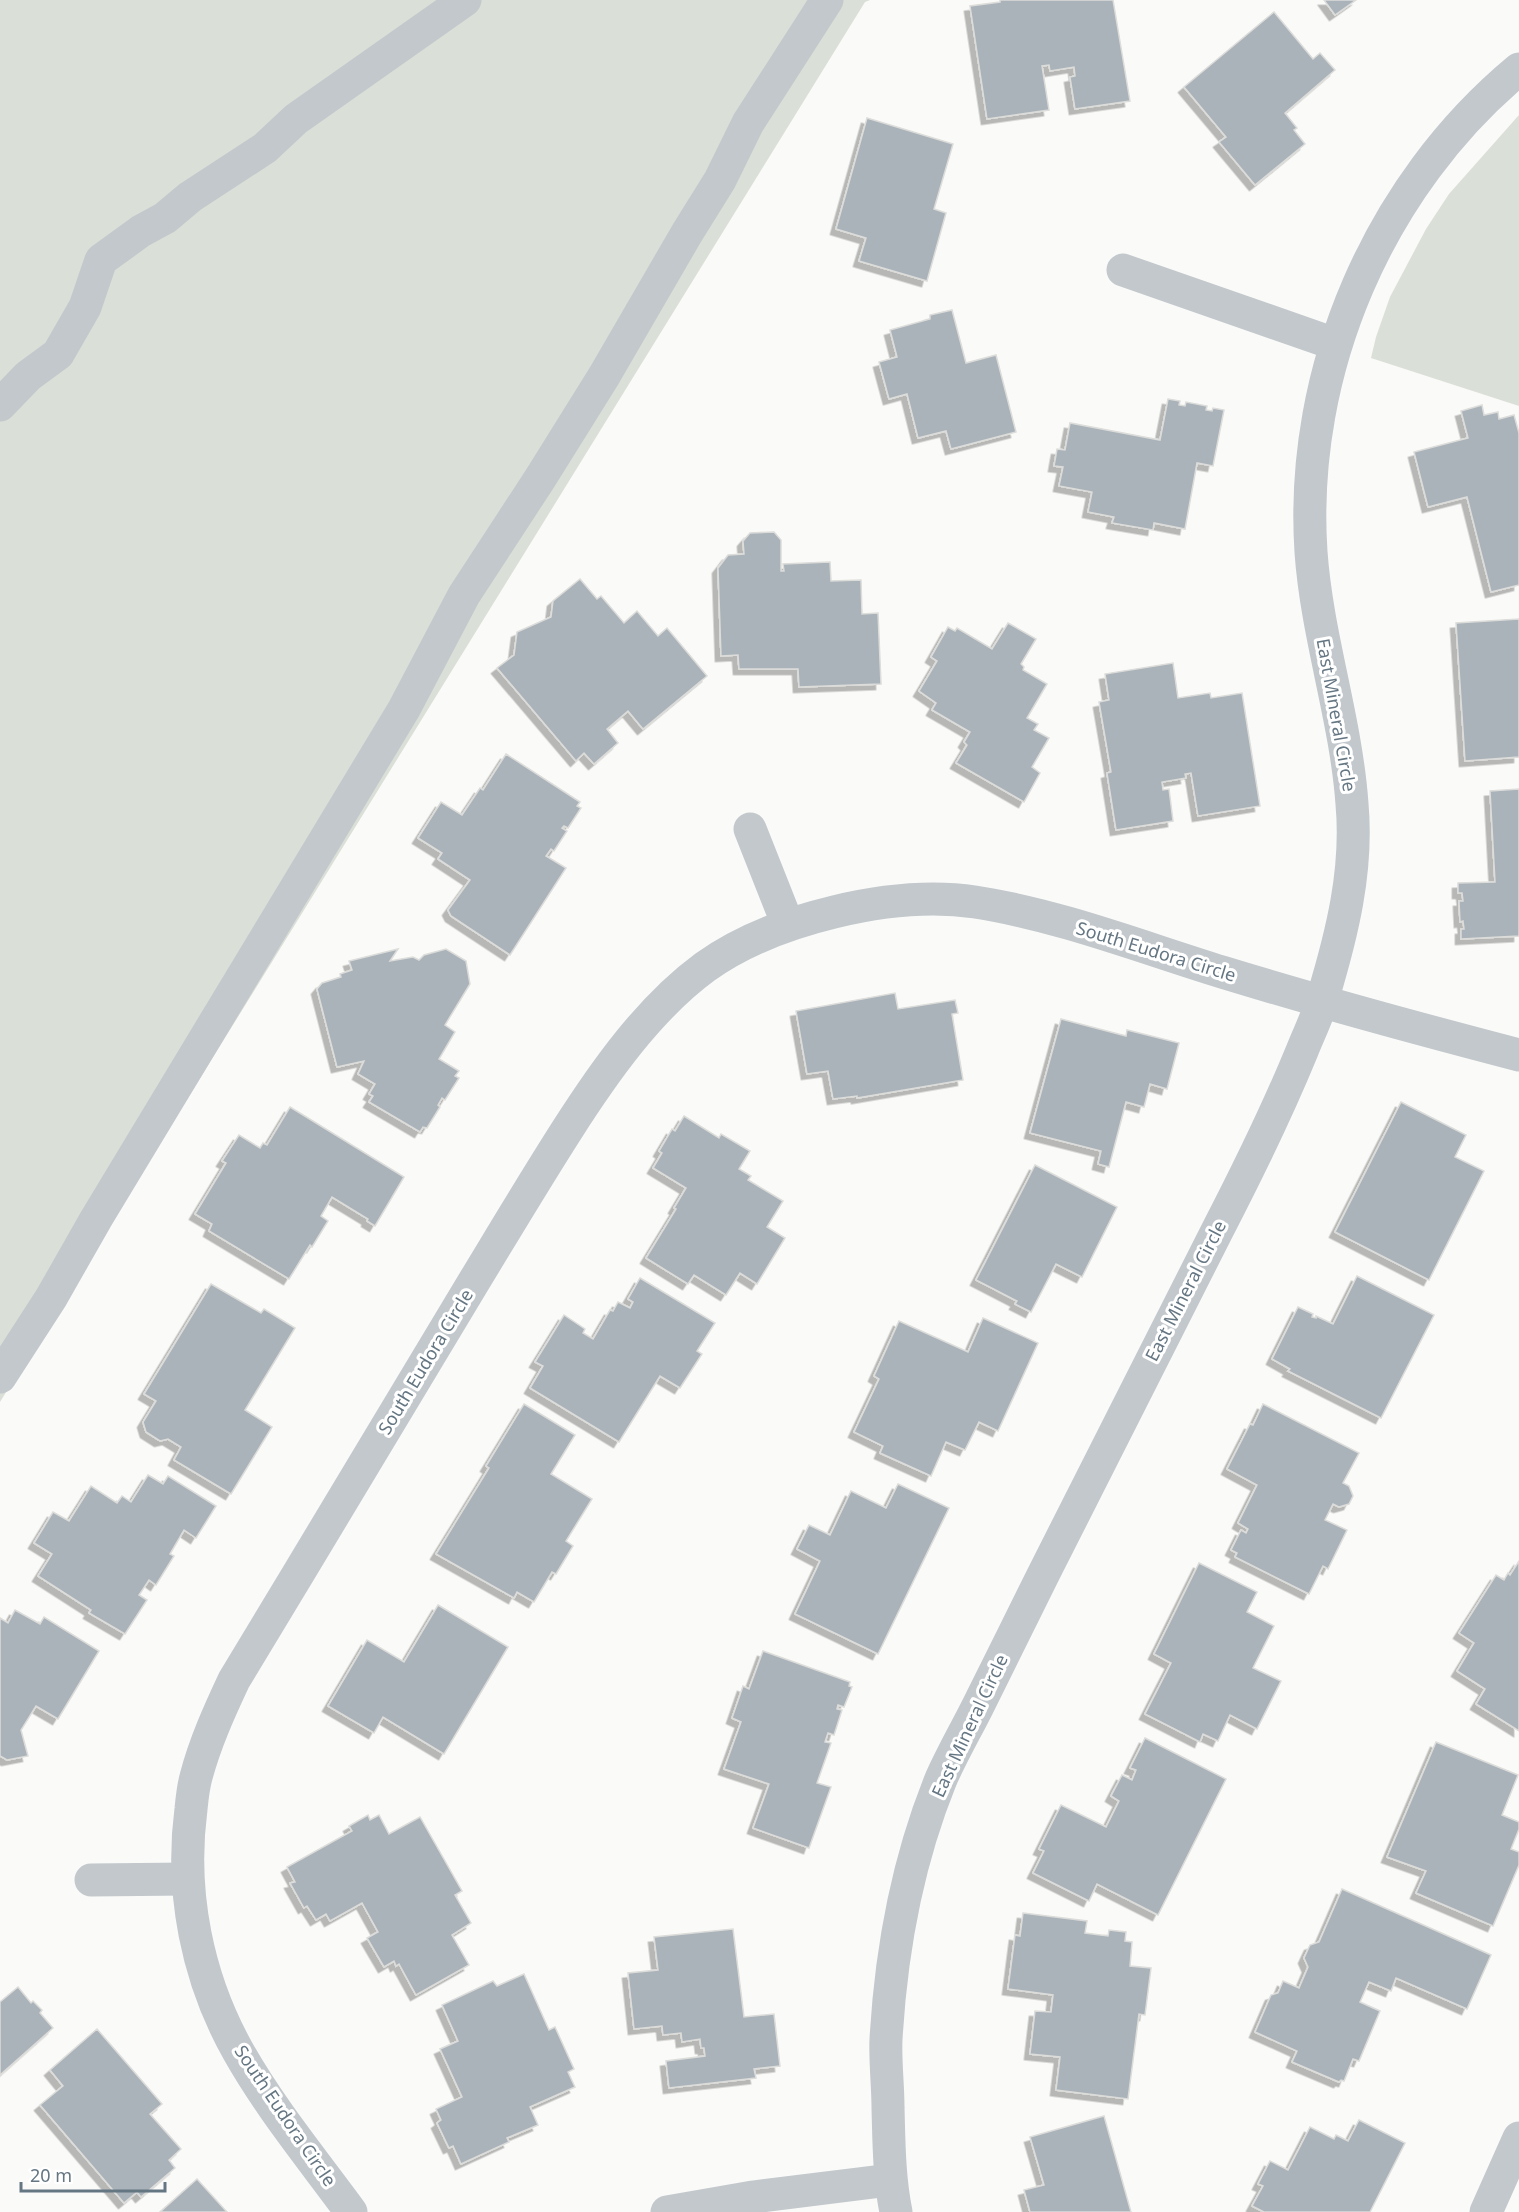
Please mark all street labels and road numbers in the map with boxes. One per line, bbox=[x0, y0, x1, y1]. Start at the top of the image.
street label: East Mineral Circle bbox=[1312, 636, 1362, 793]
street label: South Eudora Circle bbox=[1074, 915, 1239, 987]
street label: East Mineral Circle bbox=[1139, 1216, 1231, 1365]
street label: South Eudora Circle bbox=[372, 1284, 478, 1439]
street label: East Mineral Circle bbox=[925, 1650, 1013, 1801]
street label: South Eudora Circle bbox=[230, 2040, 342, 2191]

